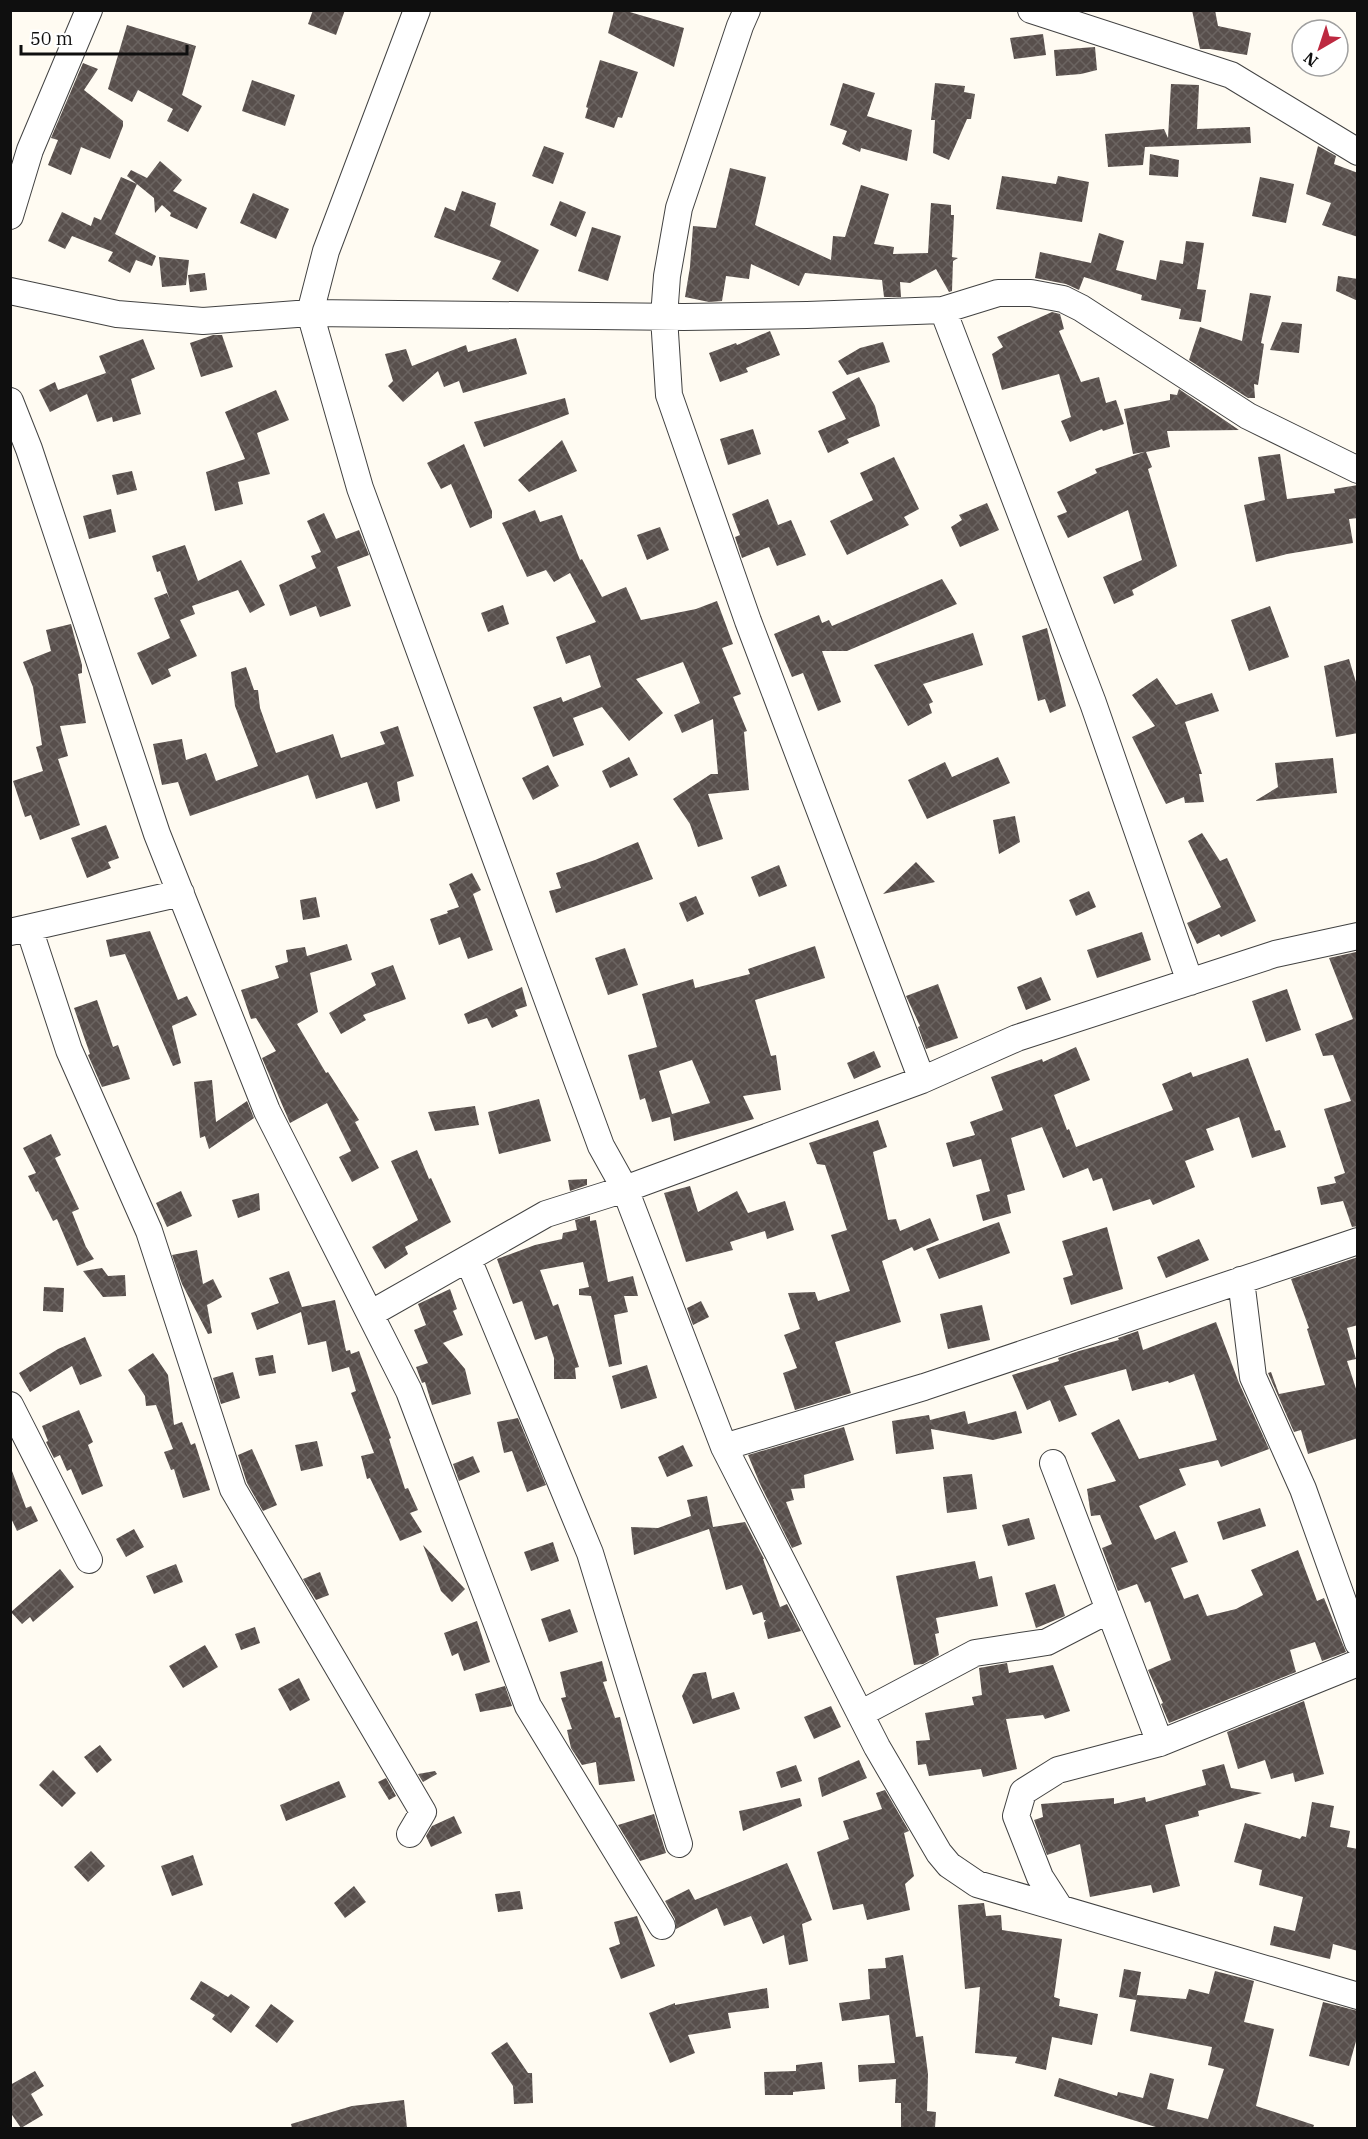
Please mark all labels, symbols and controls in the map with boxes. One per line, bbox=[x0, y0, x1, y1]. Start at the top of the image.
scale bar bbox=[21, 18, 188, 56]
north arrow bbox=[1290, 18, 1350, 78]
text: 50 m bbox=[30, 27, 73, 50]
text: N bbox=[1299, 48, 1322, 71]

